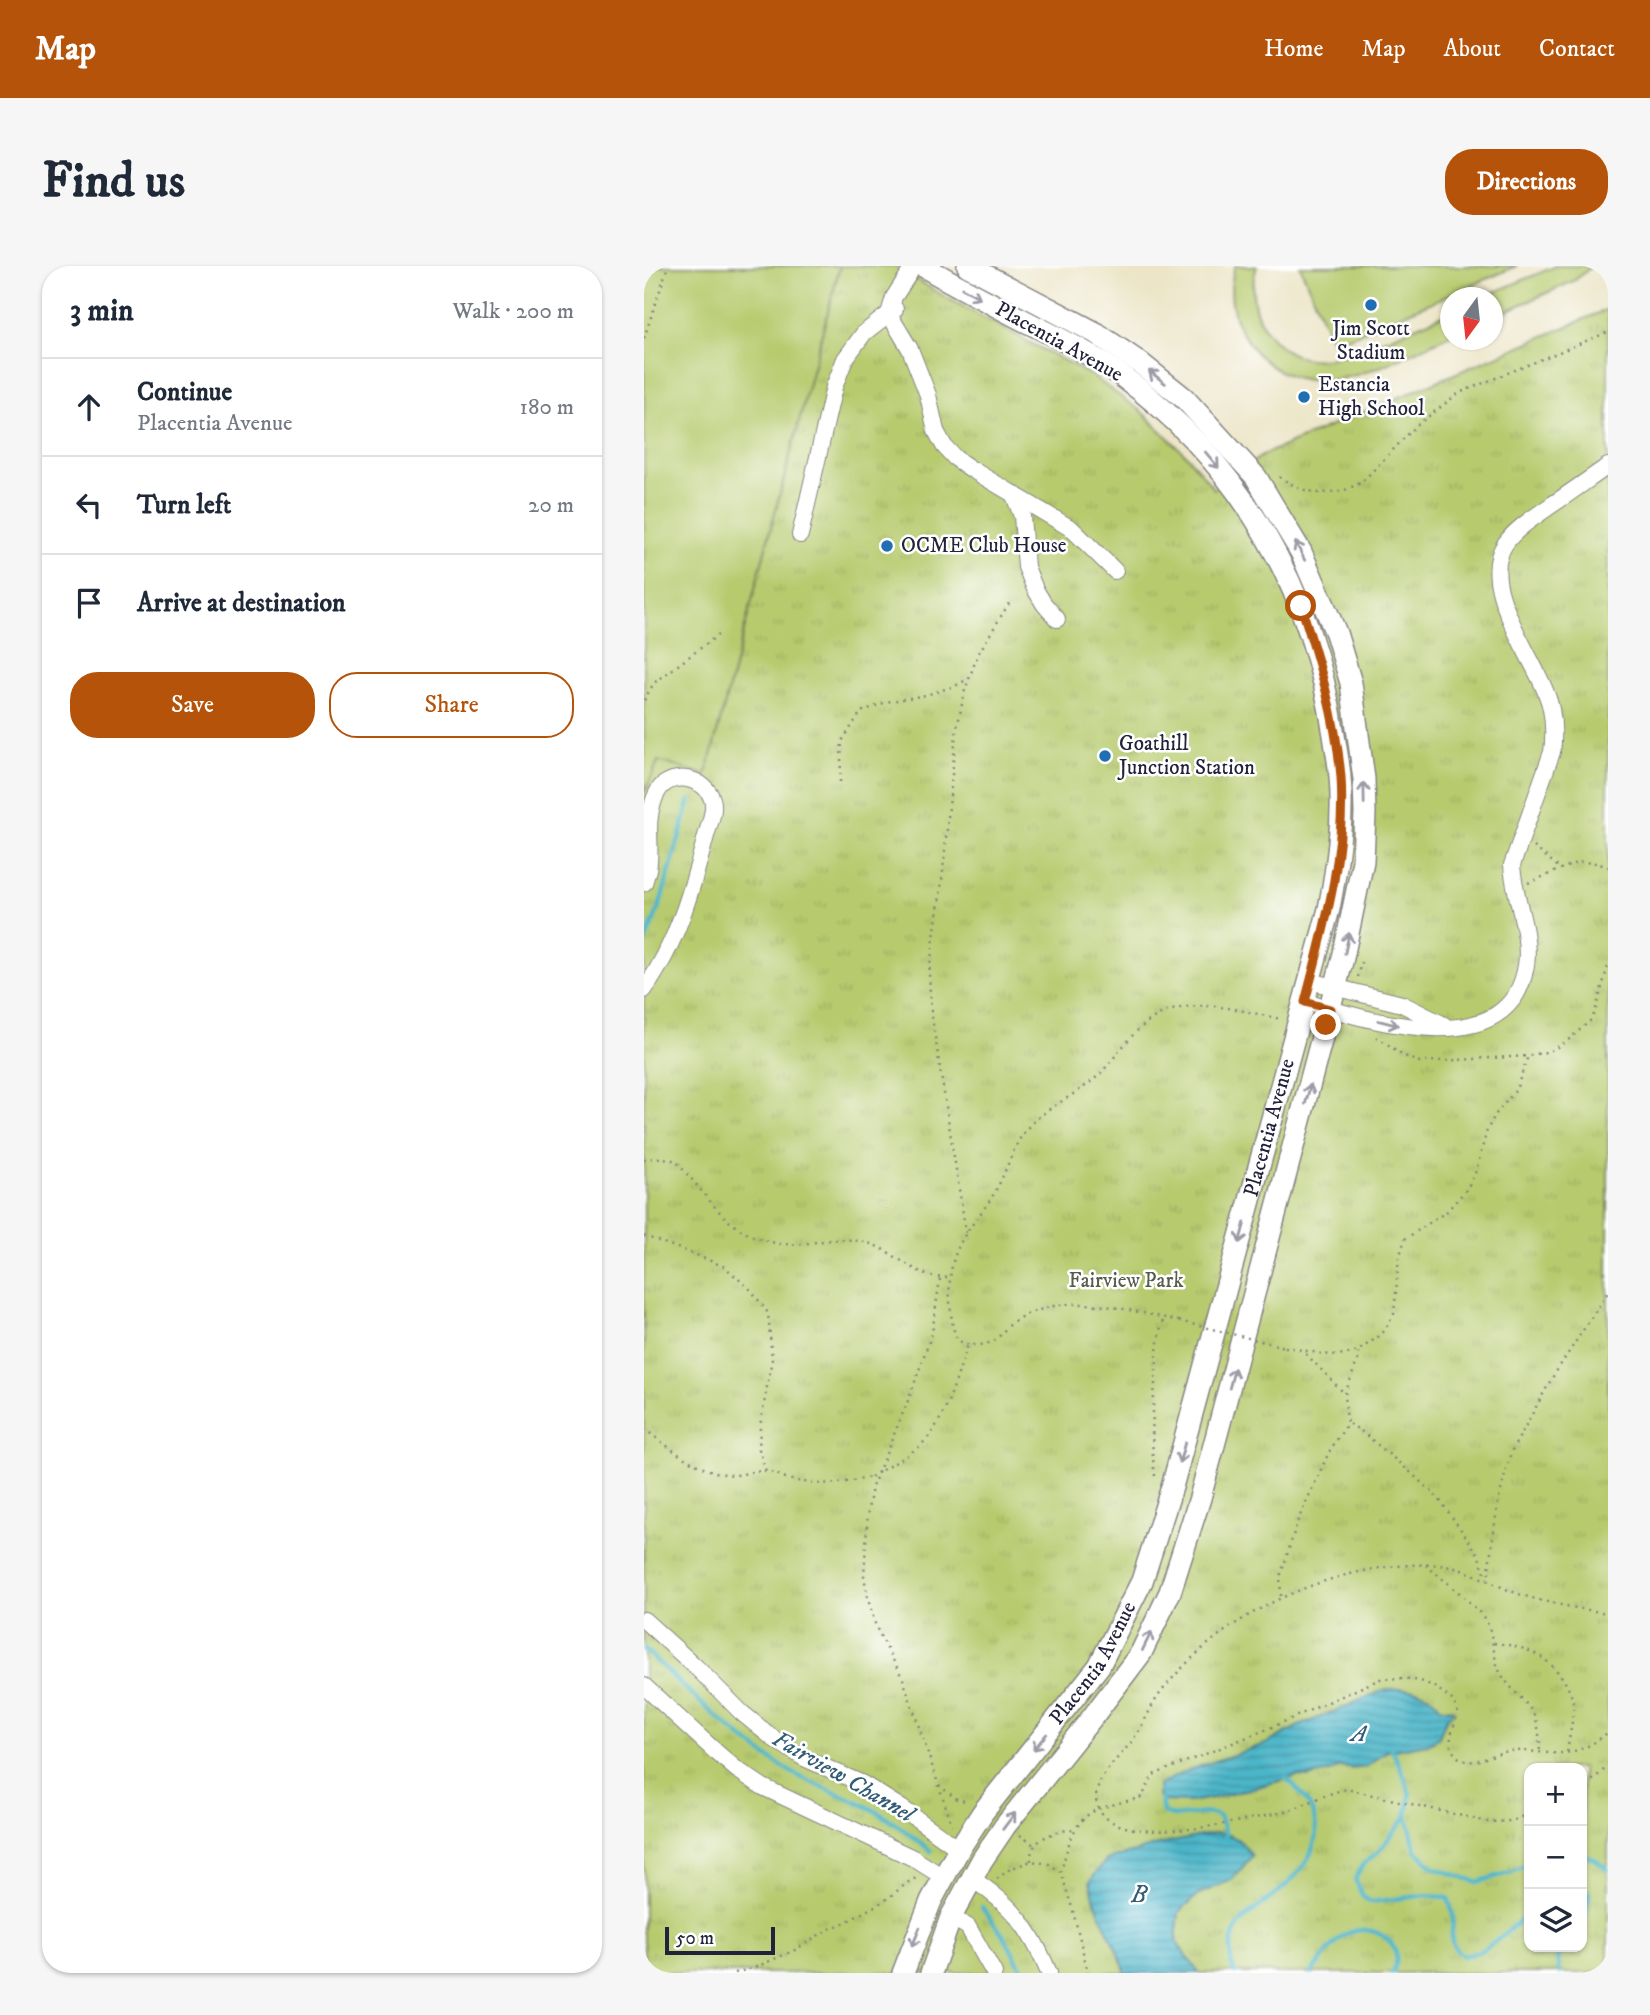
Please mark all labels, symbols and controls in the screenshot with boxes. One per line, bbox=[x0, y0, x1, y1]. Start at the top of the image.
text: Map bbox=[35, 29, 96, 70]
text: Home bbox=[1264, 34, 1323, 64]
text: Map bbox=[1361, 34, 1406, 64]
text: About bbox=[1444, 34, 1501, 64]
text: Contact bbox=[1539, 34, 1615, 64]
button: Directions bbox=[1445, 149, 1608, 215]
text: Find us bbox=[42, 151, 185, 213]
one-way arrow bbox=[961, 286, 981, 300]
north arrow bbox=[1440, 287, 1503, 350]
text: 3 min bbox=[70, 293, 134, 330]
street label: Placentia Avenue bbox=[991, 296, 1128, 388]
text: Walk · 200 m bbox=[453, 297, 574, 326]
marker: Jim Scott Stadium bbox=[1363, 297, 1379, 313]
place label: Jim Scott Stadium bbox=[1330, 316, 1410, 366]
one-way arrow bbox=[1149, 369, 1167, 384]
place label: Estancia High School bbox=[1318, 372, 1425, 422]
text: Continue bbox=[137, 376, 232, 409]
icon: ahead bbox=[70, 388, 108, 426]
marker: Estancia High School bbox=[1296, 389, 1312, 405]
text: 180 m bbox=[519, 393, 574, 422]
text: Placentia Avenue bbox=[137, 409, 293, 438]
one-way arrow bbox=[1204, 451, 1220, 469]
icon: left bbox=[70, 486, 108, 524]
text: Turn left bbox=[137, 489, 231, 522]
text: 20 m bbox=[528, 491, 574, 520]
place label: OCME Club House bbox=[901, 533, 1067, 559]
marker: OCME Club House bbox=[879, 538, 895, 554]
one-way arrow bbox=[1293, 542, 1307, 562]
icon: arrive bbox=[70, 584, 108, 622]
text: Arrive at destination bbox=[137, 587, 346, 620]
route start bbox=[1285, 590, 1316, 621]
button: Save bbox=[70, 672, 315, 738]
button: Share bbox=[329, 672, 574, 738]
place label: Goathill Junction Station bbox=[1117, 731, 1255, 781]
marker: Goathill Junction Station bbox=[1097, 748, 1113, 764]
one-way arrow bbox=[1358, 781, 1371, 804]
one-way arrow bbox=[1340, 932, 1354, 955]
route end bbox=[1310, 1009, 1341, 1040]
one-way arrow bbox=[1376, 1017, 1399, 1030]
street label: Placentia Avenue bbox=[1238, 1056, 1301, 1200]
one-way arrow bbox=[1302, 1083, 1315, 1106]
one-way arrow bbox=[1235, 1222, 1248, 1244]
park label: Fairview Park bbox=[1068, 1268, 1184, 1294]
one-way arrow bbox=[1226, 1367, 1239, 1390]
one-way arrow bbox=[1175, 1441, 1188, 1464]
street label: Placentia Avenue bbox=[1044, 1597, 1142, 1730]
one-way arrow bbox=[1141, 1631, 1154, 1652]
water label: A bbox=[1348, 1720, 1367, 1749]
water label: Fairview Channel bbox=[767, 1725, 921, 1830]
one-way arrow bbox=[1032, 1732, 1048, 1750]
map controls bbox=[1524, 1763, 1587, 1952]
button: + bbox=[1524, 1763, 1587, 1826]
one-way arrow bbox=[1002, 1812, 1016, 1831]
button: − bbox=[1524, 1826, 1587, 1889]
water label: B bbox=[1130, 1881, 1148, 1910]
button: layers bbox=[1524, 1889, 1587, 1952]
scale bar bbox=[665, 1924, 775, 1956]
one-way arrow bbox=[909, 1926, 922, 1947]
text: 50 m bbox=[676, 1927, 714, 1950]

